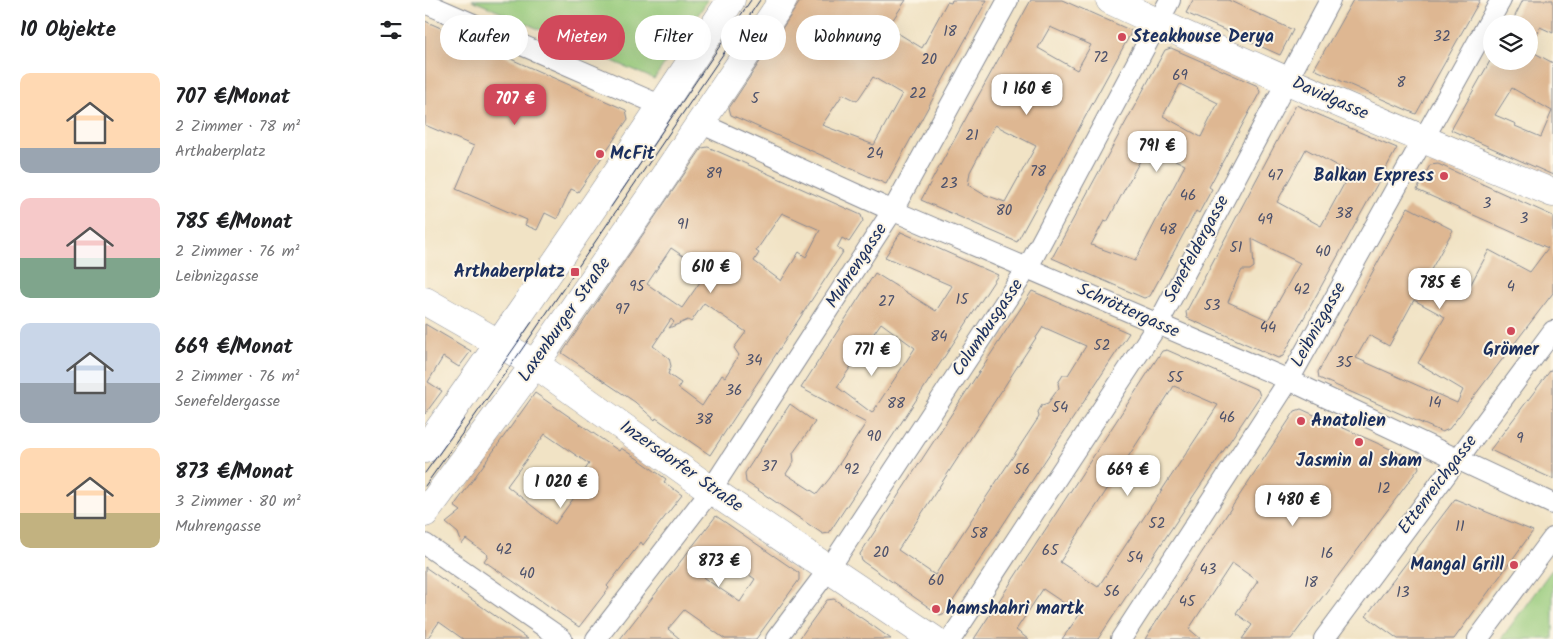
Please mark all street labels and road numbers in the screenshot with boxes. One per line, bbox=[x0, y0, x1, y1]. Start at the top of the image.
street label: Davidgasse bbox=[1287, 69, 1373, 129]
street label: Senefeldergasse bbox=[1156, 190, 1238, 308]
street label: Muhrengasse bbox=[819, 218, 895, 314]
street label: Laxenburger Straße bbox=[511, 251, 619, 389]
street label: Columbusgasse bbox=[945, 273, 1031, 383]
street label: Schröttergasse bbox=[1072, 275, 1184, 347]
street label: Leibnizgasse bbox=[1284, 277, 1354, 373]
street label: Inzersdorfer Straße bbox=[613, 413, 749, 521]
street label: Ettenreichgasse bbox=[1391, 429, 1485, 541]

